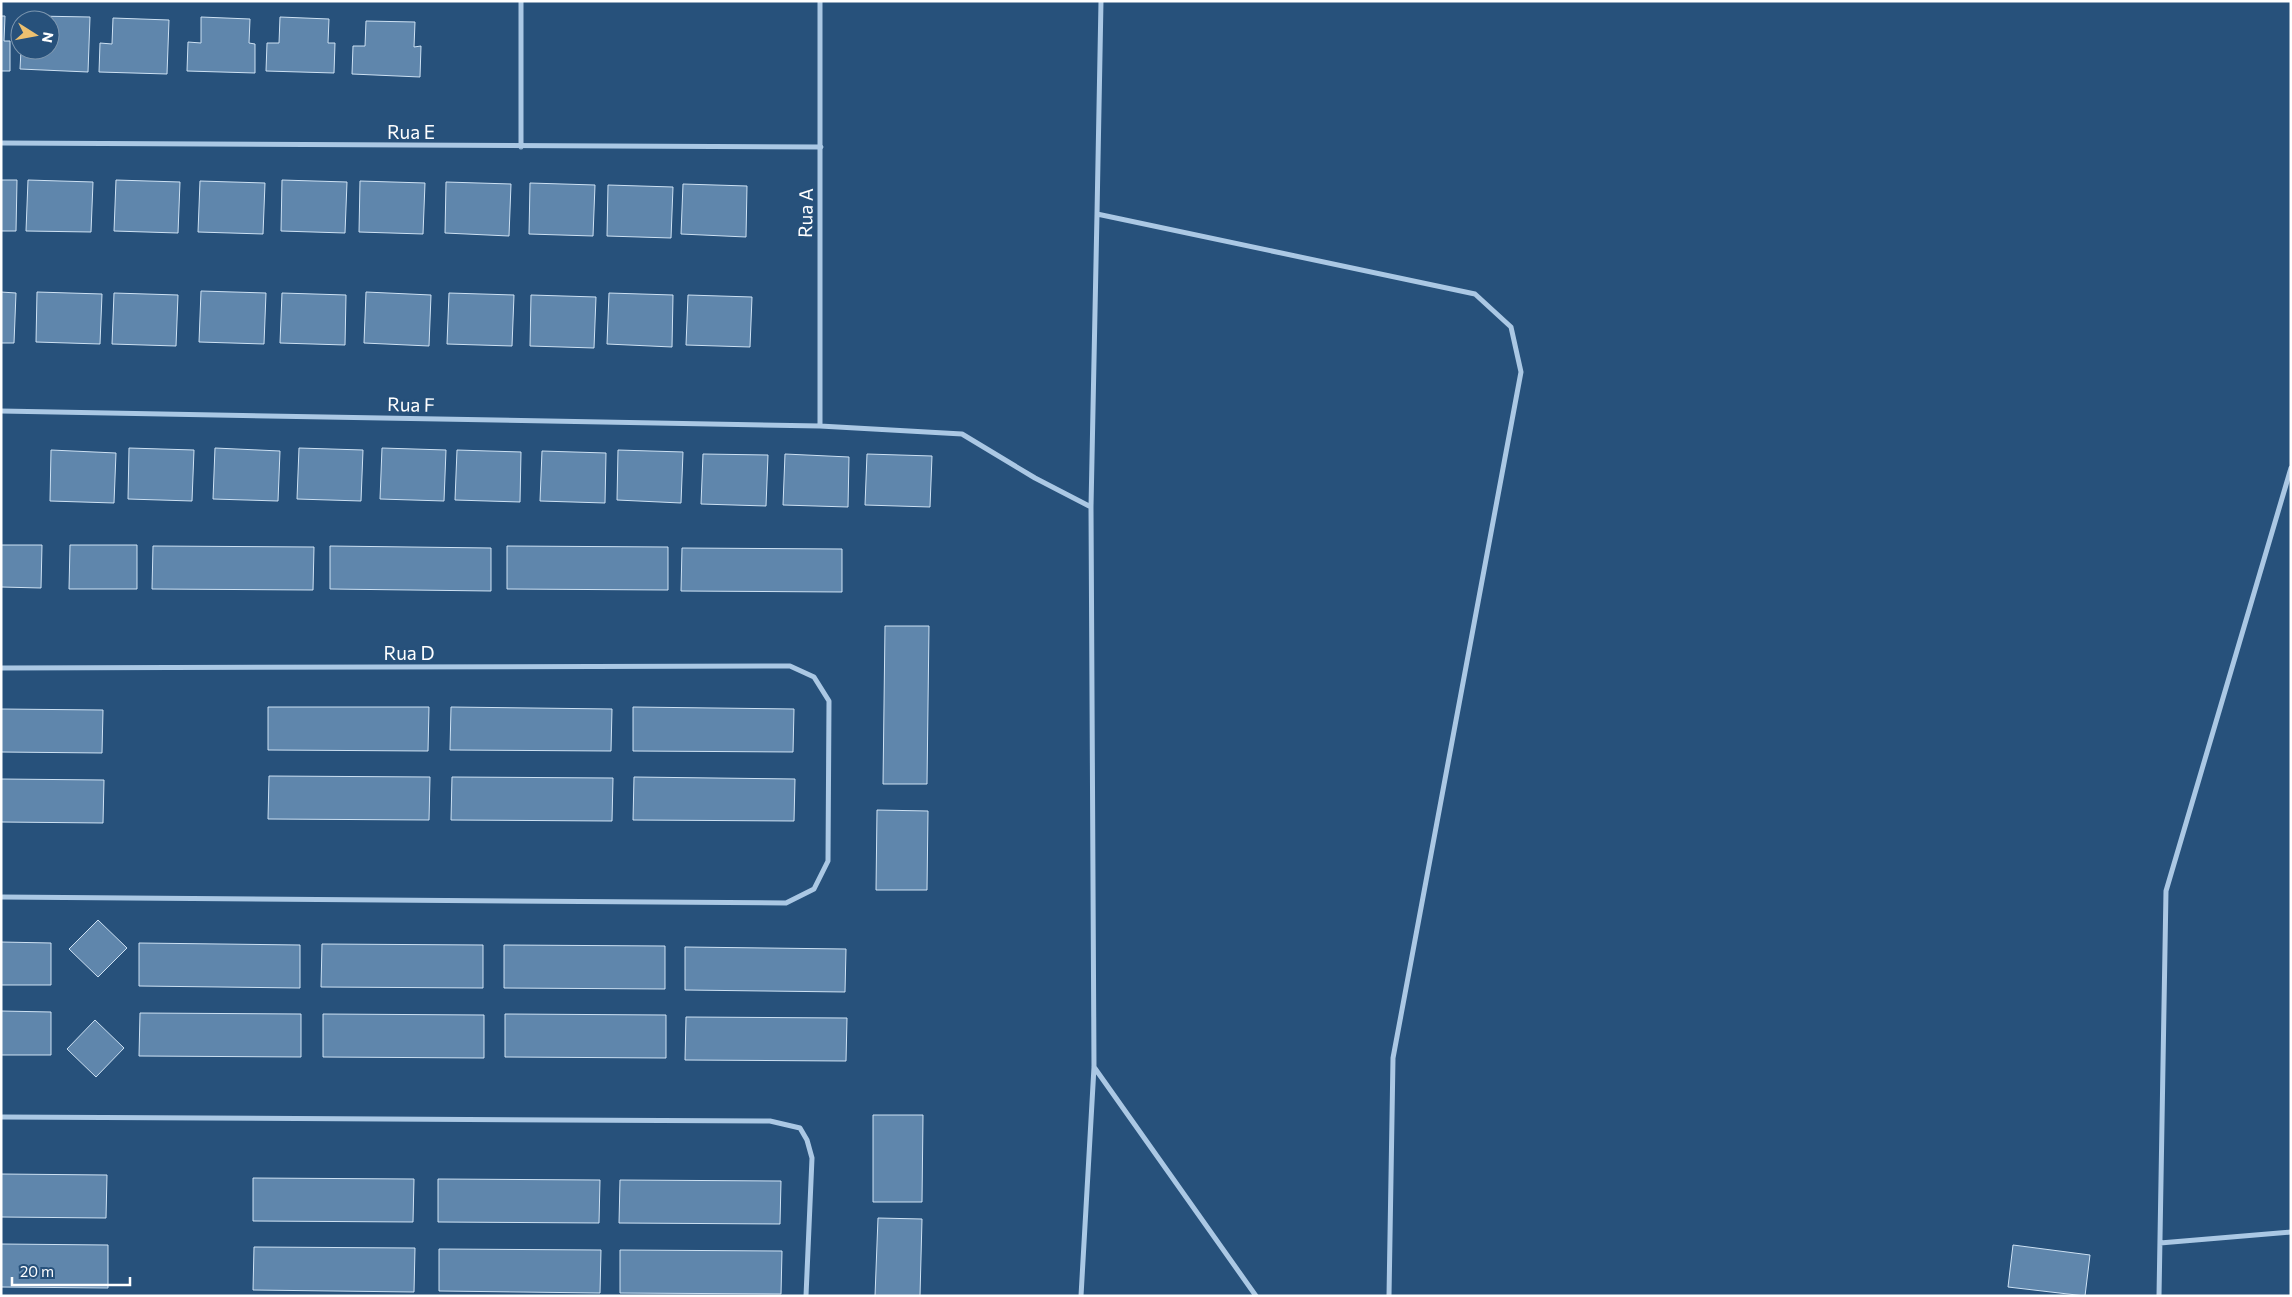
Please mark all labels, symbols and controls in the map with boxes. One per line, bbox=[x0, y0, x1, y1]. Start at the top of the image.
north arrow bbox=[10, 10, 60, 60]
text: N bbox=[39, 31, 58, 44]
street label: Rua E bbox=[387, 120, 435, 143]
street label: Rua A bbox=[793, 188, 817, 238]
street label: Rua F bbox=[387, 392, 435, 416]
street label: Rua D bbox=[384, 641, 434, 664]
scale bar bbox=[12, 1254, 130, 1286]
text: 20 m bbox=[20, 1262, 54, 1280]

